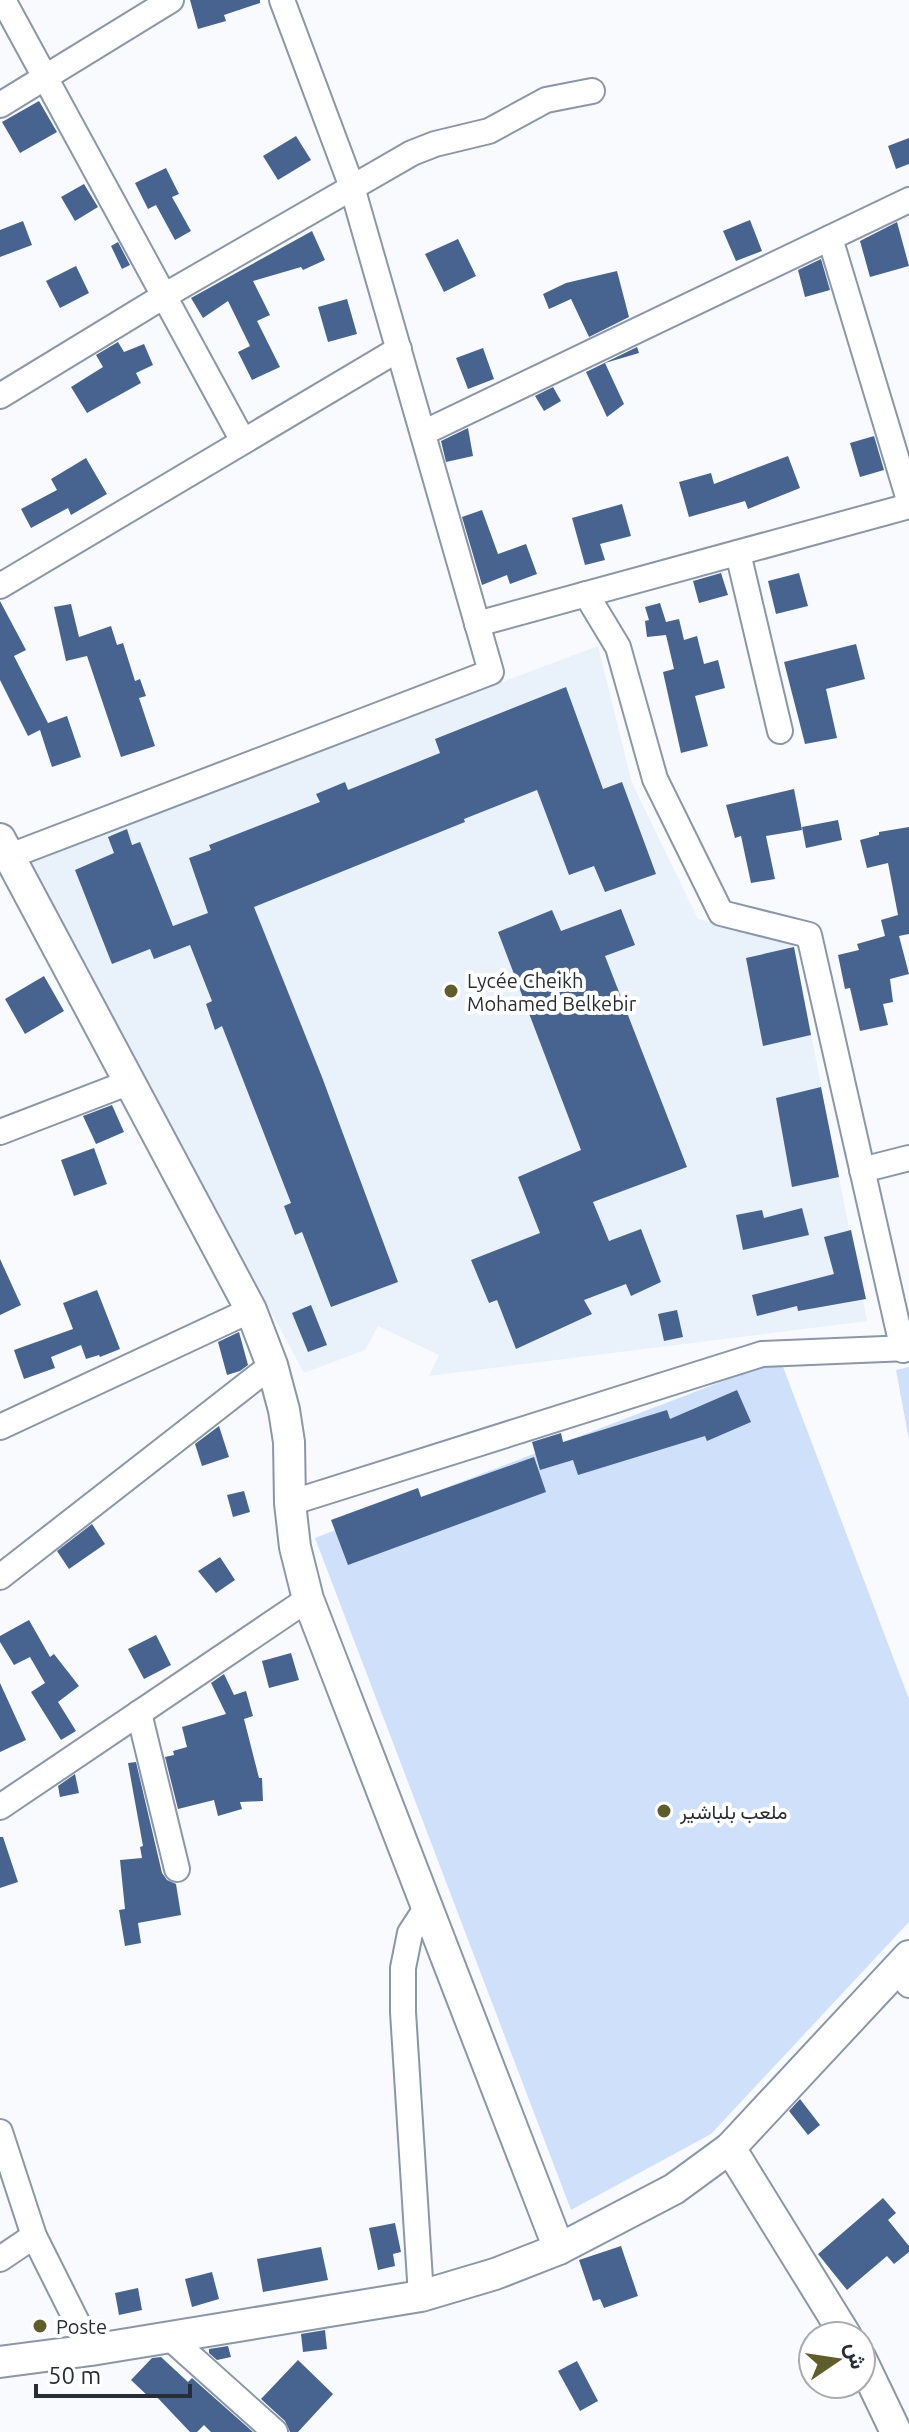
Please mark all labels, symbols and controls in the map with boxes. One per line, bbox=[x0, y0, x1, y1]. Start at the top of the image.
place label: Lycée Cheikh Mohamed Belkebir bbox=[467, 969, 637, 1015]
marker: Lycée Cheikh Mohamed Belkebir bbox=[442, 982, 460, 1000]
place label: ملعب بلباشير bbox=[679, 1800, 788, 1825]
marker: ملعب بلباشير bbox=[655, 1802, 673, 1820]
place label: Poste bbox=[56, 2315, 107, 2338]
marker: Poste bbox=[31, 2317, 49, 2335]
north arrow bbox=[797, 2320, 877, 2400]
text: ش bbox=[840, 2340, 872, 2372]
scale bar bbox=[36, 2348, 190, 2398]
text: 50 m bbox=[48, 2362, 101, 2389]

